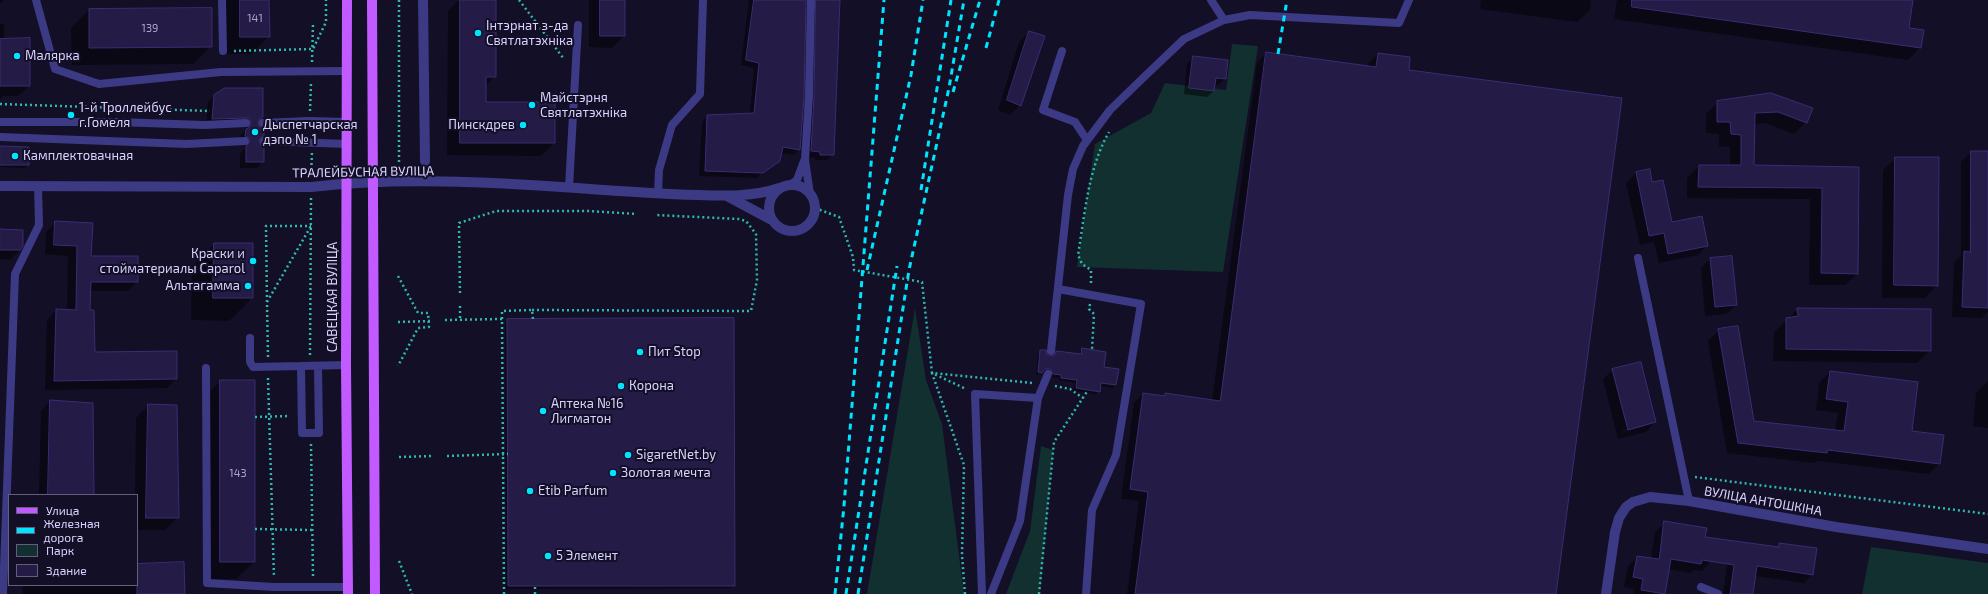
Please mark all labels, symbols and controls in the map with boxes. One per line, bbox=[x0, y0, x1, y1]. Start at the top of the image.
house number: 141 bbox=[247, 11, 263, 25]
place label: Інтэрнат з-да Святлатэхніка bbox=[486, 18, 573, 49]
house number: 139 bbox=[142, 21, 158, 35]
marker: Інтэрнат з-да Святлатэхніка bbox=[473, 28, 483, 38]
place label: Малярка bbox=[25, 48, 80, 64]
marker: Малярка bbox=[12, 51, 22, 61]
place label: Майстэрня Святлатэхніка bbox=[540, 90, 627, 121]
place label: 1-й Троллейбус г.Гомеля bbox=[79, 100, 172, 131]
marker: Майстэрня Святлатэхніка bbox=[527, 100, 537, 110]
marker: 1-й Троллейбус г.Гомеля bbox=[66, 110, 76, 120]
place label: Дыспетчарская дэпо № 1 bbox=[263, 117, 358, 148]
place label: Пинскдрев bbox=[448, 117, 515, 133]
marker: Пинскдрев bbox=[518, 120, 528, 130]
marker: Дыспетчарская дэпо № 1 bbox=[250, 127, 260, 137]
place label: Камплектовачная bbox=[23, 148, 133, 164]
marker: Камплектовачная bbox=[10, 151, 20, 161]
street label: ТРАЛЕЙБУСНАЯ ВУЛІЦА bbox=[292, 163, 434, 181]
street label: САВЕЦКАЯ ВУЛІЦА bbox=[325, 242, 341, 352]
place label: Краски и стойматериалы Сaparol bbox=[100, 246, 245, 277]
marker: Краски и стойматериалы Сaparol bbox=[248, 256, 258, 266]
place label: Альтагамма bbox=[165, 278, 240, 294]
marker: Альтагамма bbox=[243, 281, 253, 291]
place label: Пит Stop bbox=[648, 344, 701, 360]
marker: Пит Stop bbox=[635, 347, 645, 357]
place label: Корона bbox=[629, 378, 674, 394]
marker: Корона bbox=[616, 381, 626, 391]
place label: Аптека №16 Лигматон bbox=[551, 396, 623, 427]
marker: Аптека №16 Лигматон bbox=[538, 406, 548, 416]
place label: SigaretNet.by bbox=[636, 447, 716, 463]
marker: SigaretNet.by bbox=[623, 450, 633, 460]
place label: Золотая мечта bbox=[621, 465, 711, 481]
house number: 143 bbox=[229, 466, 247, 480]
marker: Золотая мечта bbox=[608, 468, 618, 478]
place label: Etib Parfum bbox=[538, 483, 607, 499]
street label: ВУЛІЦА АНТОШКІНА bbox=[1703, 483, 1823, 519]
marker: Etib Parfum bbox=[525, 486, 535, 496]
legend bbox=[8, 494, 138, 586]
text: Улица bbox=[46, 503, 79, 517]
text: Железная дорога bbox=[43, 516, 100, 544]
text: Парк bbox=[46, 543, 74, 557]
place label: 5 Элемент bbox=[556, 548, 618, 564]
marker: 5 Элемент bbox=[543, 551, 553, 561]
text: Здание bbox=[46, 563, 87, 577]

